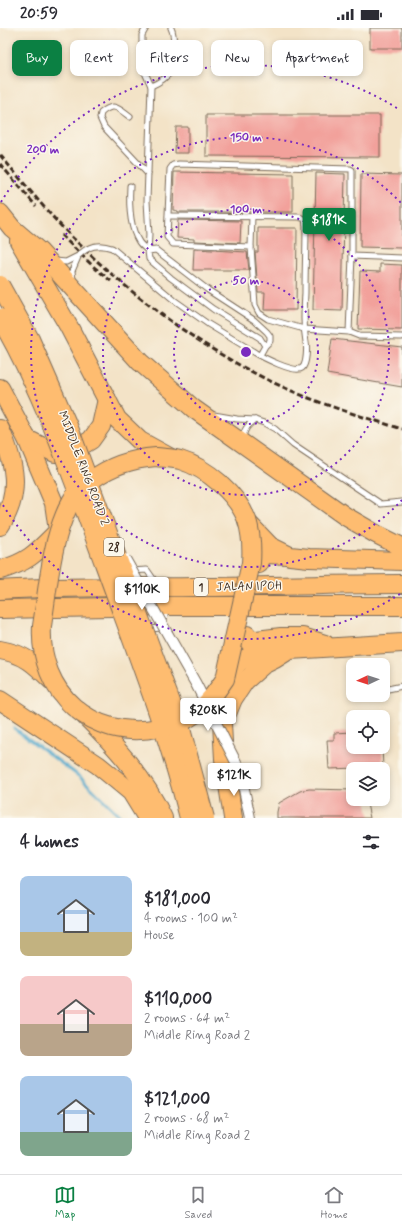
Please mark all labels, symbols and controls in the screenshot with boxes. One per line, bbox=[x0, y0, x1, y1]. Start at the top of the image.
text: 20:59 bbox=[20, 4, 58, 24]
chip: Buy bbox=[12, 40, 62, 76]
chip: Rent bbox=[70, 40, 128, 76]
chip: Filters bbox=[136, 40, 203, 76]
chip: New bbox=[211, 40, 264, 76]
chip: Apartment bbox=[272, 40, 363, 76]
text: 150 m bbox=[230, 130, 262, 146]
text: 200 m bbox=[27, 142, 60, 158]
text: 100 m bbox=[230, 202, 263, 218]
pin: $181K bbox=[301, 208, 357, 242]
text: $181K bbox=[312, 212, 346, 229]
text: 50 m bbox=[233, 273, 260, 289]
centre of rings bbox=[239, 345, 253, 359]
street label: MIDDLE RING ROAD 2 bbox=[54, 409, 112, 528]
road number: 28 bbox=[104, 538, 124, 556]
pin: $110K bbox=[114, 577, 170, 611]
road number: 1 bbox=[194, 578, 208, 596]
street label: JALAN IPOH bbox=[216, 578, 282, 596]
text: $110K bbox=[124, 581, 160, 598]
north arrow bbox=[346, 658, 390, 702]
map controls bbox=[346, 658, 390, 806]
pin: $208K bbox=[180, 698, 236, 732]
text: $208K bbox=[189, 702, 227, 719]
button: locate bbox=[346, 710, 390, 754]
button: layers bbox=[346, 762, 390, 806]
pin: $121K bbox=[206, 763, 262, 797]
text: $121K bbox=[217, 767, 251, 784]
text: 4 homes bbox=[20, 831, 79, 853]
icon: filters bbox=[360, 831, 382, 853]
text: $181,000 bbox=[144, 888, 211, 910]
icon: home bbox=[52, 892, 100, 940]
text: 4 rooms · 100 m² bbox=[144, 910, 238, 927]
text: House bbox=[144, 927, 175, 944]
text: $110,000 bbox=[144, 988, 212, 1010]
icon: home bbox=[52, 992, 100, 1040]
text: 2 rooms · 64 m² bbox=[144, 1010, 230, 1027]
text: Middle Ring Road 2 bbox=[144, 1027, 250, 1044]
text: $121,000 bbox=[144, 1088, 210, 1110]
icon: home bbox=[52, 1092, 100, 1140]
text: 2 rooms · 68 m² bbox=[144, 1110, 229, 1127]
text: Middle Ring Road 2 bbox=[144, 1127, 250, 1144]
tab: Map bbox=[54, 1184, 76, 1222]
tab: Saved bbox=[184, 1184, 212, 1222]
tab: Home bbox=[321, 1184, 348, 1222]

